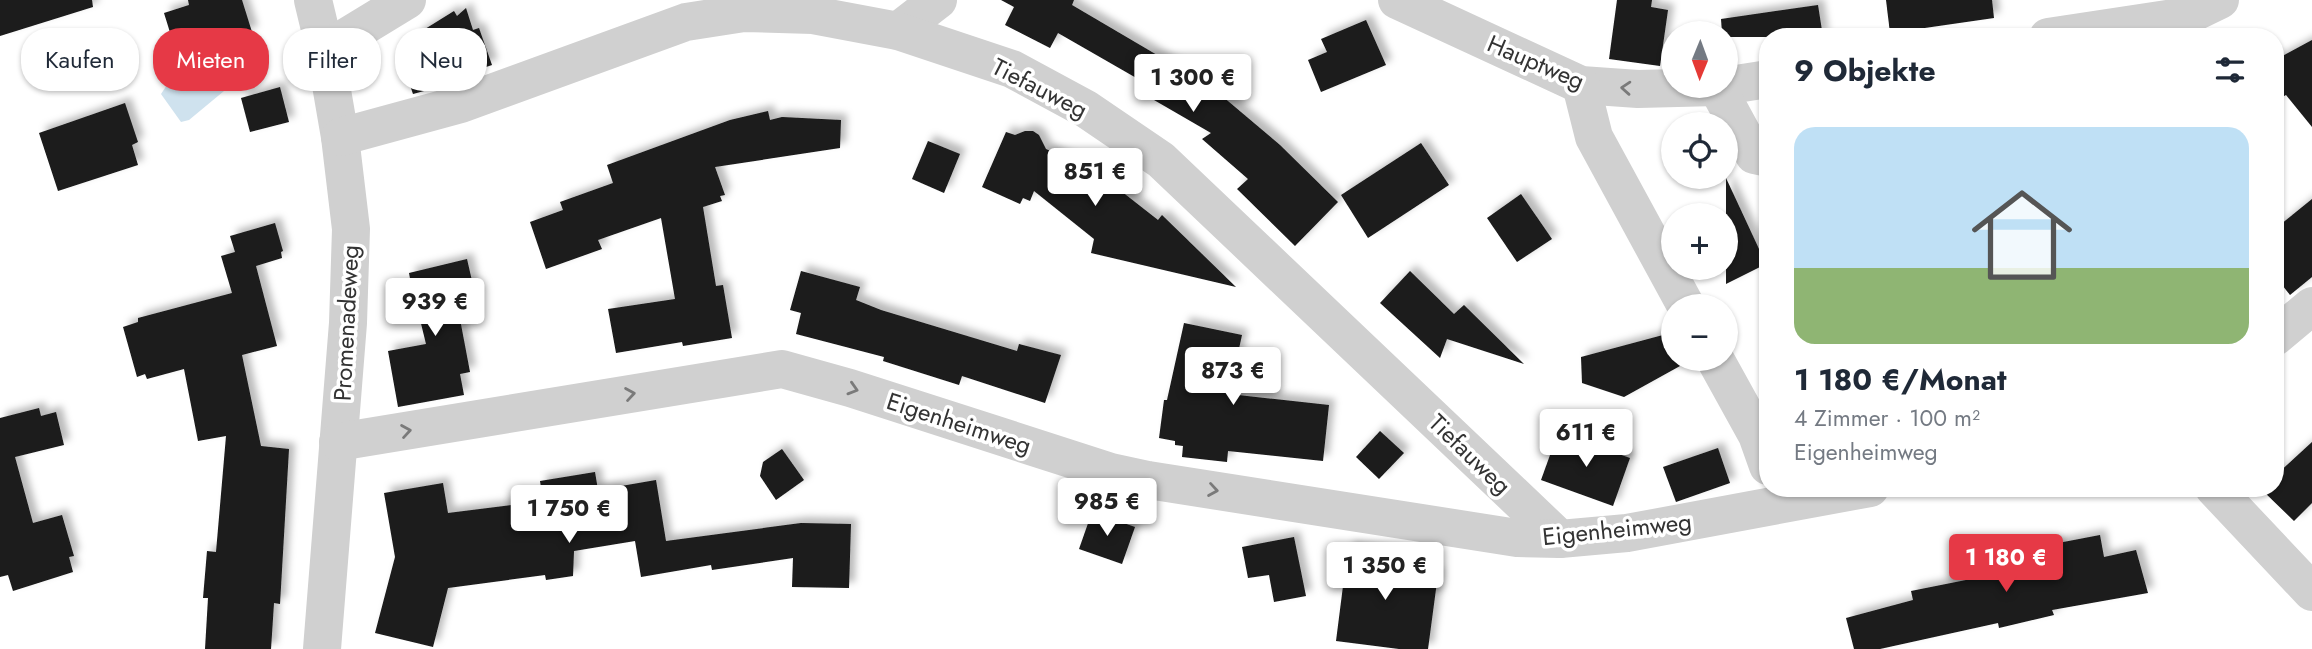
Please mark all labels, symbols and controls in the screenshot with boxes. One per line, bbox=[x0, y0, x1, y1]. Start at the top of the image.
north arrow bbox=[1661, 21, 1738, 98]
map controls bbox=[1661, 21, 1738, 371]
street label: Hauptweg bbox=[1482, 26, 1590, 98]
chip: Kaufen bbox=[21, 28, 139, 91]
chip: Mieten bbox=[153, 28, 269, 91]
chip: Filter bbox=[283, 28, 381, 91]
chip: Neu bbox=[395, 28, 487, 91]
street label: Tiefauweg bbox=[986, 49, 1094, 127]
text: 9 Objekte bbox=[1794, 49, 1936, 92]
icon: filters bbox=[2211, 51, 2249, 89]
pin: 1 300 € bbox=[1128, 54, 1258, 114]
text: 1 300 € bbox=[1150, 60, 1236, 94]
one-way arrow bbox=[1621, 81, 1632, 96]
button: locate bbox=[1661, 112, 1738, 189]
pin: 851 € bbox=[1046, 148, 1144, 208]
text: 851 € bbox=[1064, 154, 1126, 188]
icon: home bbox=[1959, 172, 2085, 298]
button: + bbox=[1661, 203, 1738, 280]
street label: Promenadeweg bbox=[324, 244, 368, 402]
pin: 939 € bbox=[386, 278, 484, 338]
text: 939 € bbox=[401, 284, 469, 318]
button: − bbox=[1661, 294, 1738, 371]
pin: 873 € bbox=[1184, 348, 1282, 407]
text: 873 € bbox=[1201, 353, 1265, 387]
text: 1 180 €/Monat bbox=[1794, 358, 2007, 401]
one-way arrow bbox=[847, 381, 859, 396]
street label: Eigenheimweg bbox=[882, 383, 1036, 463]
one-way arrow bbox=[624, 387, 636, 402]
text: 4 Zimmer · 100 m² bbox=[1794, 401, 1980, 435]
street label: Tiefauweg bbox=[1421, 406, 1519, 502]
pin: 611 € bbox=[1537, 410, 1635, 469]
text: 611 € bbox=[1556, 415, 1616, 449]
one-way arrow bbox=[400, 424, 412, 439]
text: Eigenheimweg bbox=[1794, 435, 1938, 469]
pin: 985 € bbox=[1058, 478, 1156, 538]
one-way arrow bbox=[1207, 482, 1219, 497]
text: 985 € bbox=[1074, 484, 1140, 518]
pin: 1 750 € bbox=[504, 486, 634, 545]
text: 1 750 € bbox=[527, 491, 611, 525]
street label: Eigenheimweg bbox=[1541, 504, 1693, 554]
pin: 1 180 € bbox=[1941, 534, 2071, 594]
text: 1 180 € bbox=[1965, 540, 2047, 574]
pin: 1 350 € bbox=[1320, 542, 1450, 602]
text: 1 350 € bbox=[1343, 548, 1427, 582]

